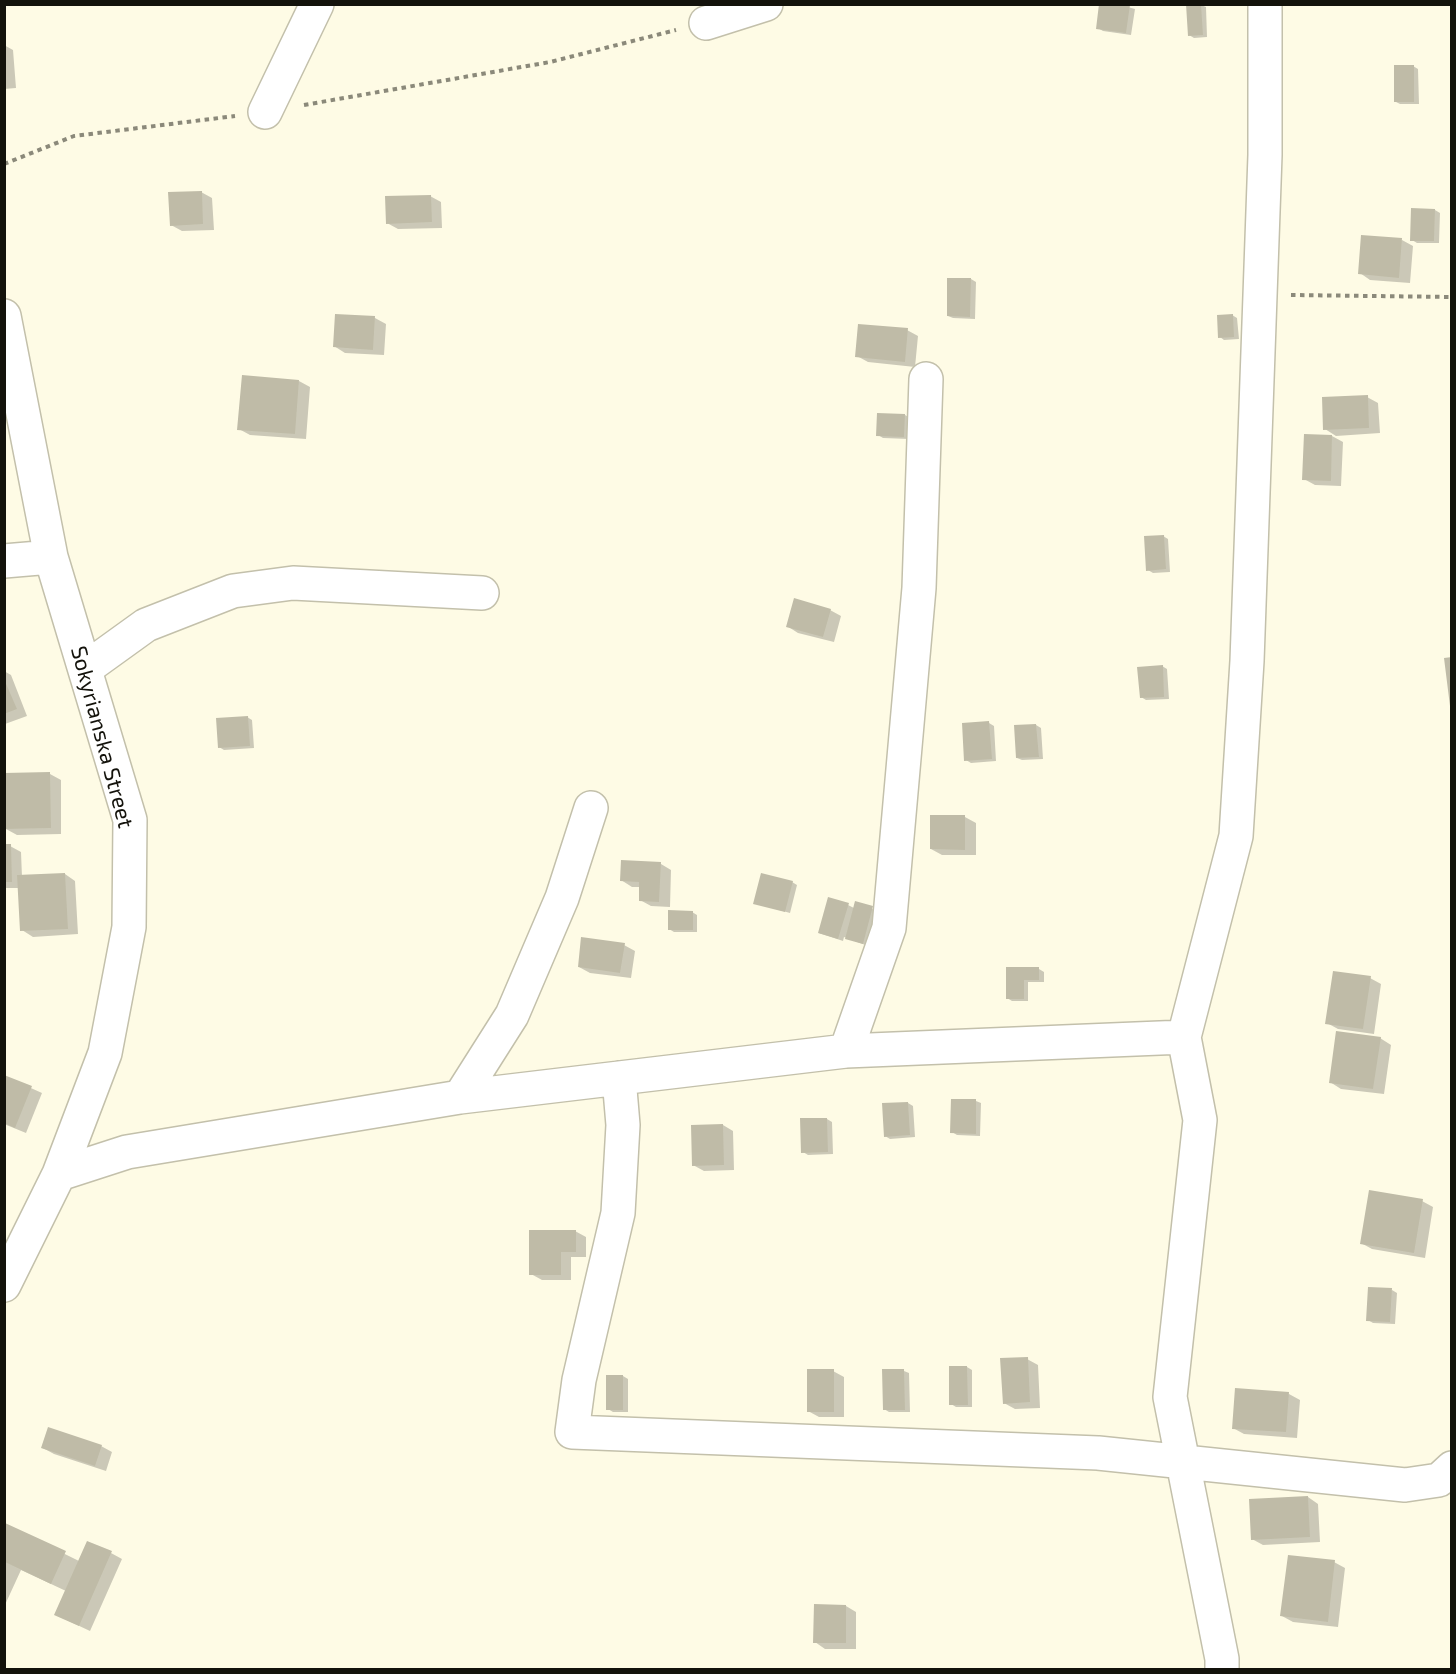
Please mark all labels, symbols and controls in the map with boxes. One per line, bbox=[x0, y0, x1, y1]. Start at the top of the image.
street label: Sokyrianska Street bbox=[65, 643, 139, 831]

